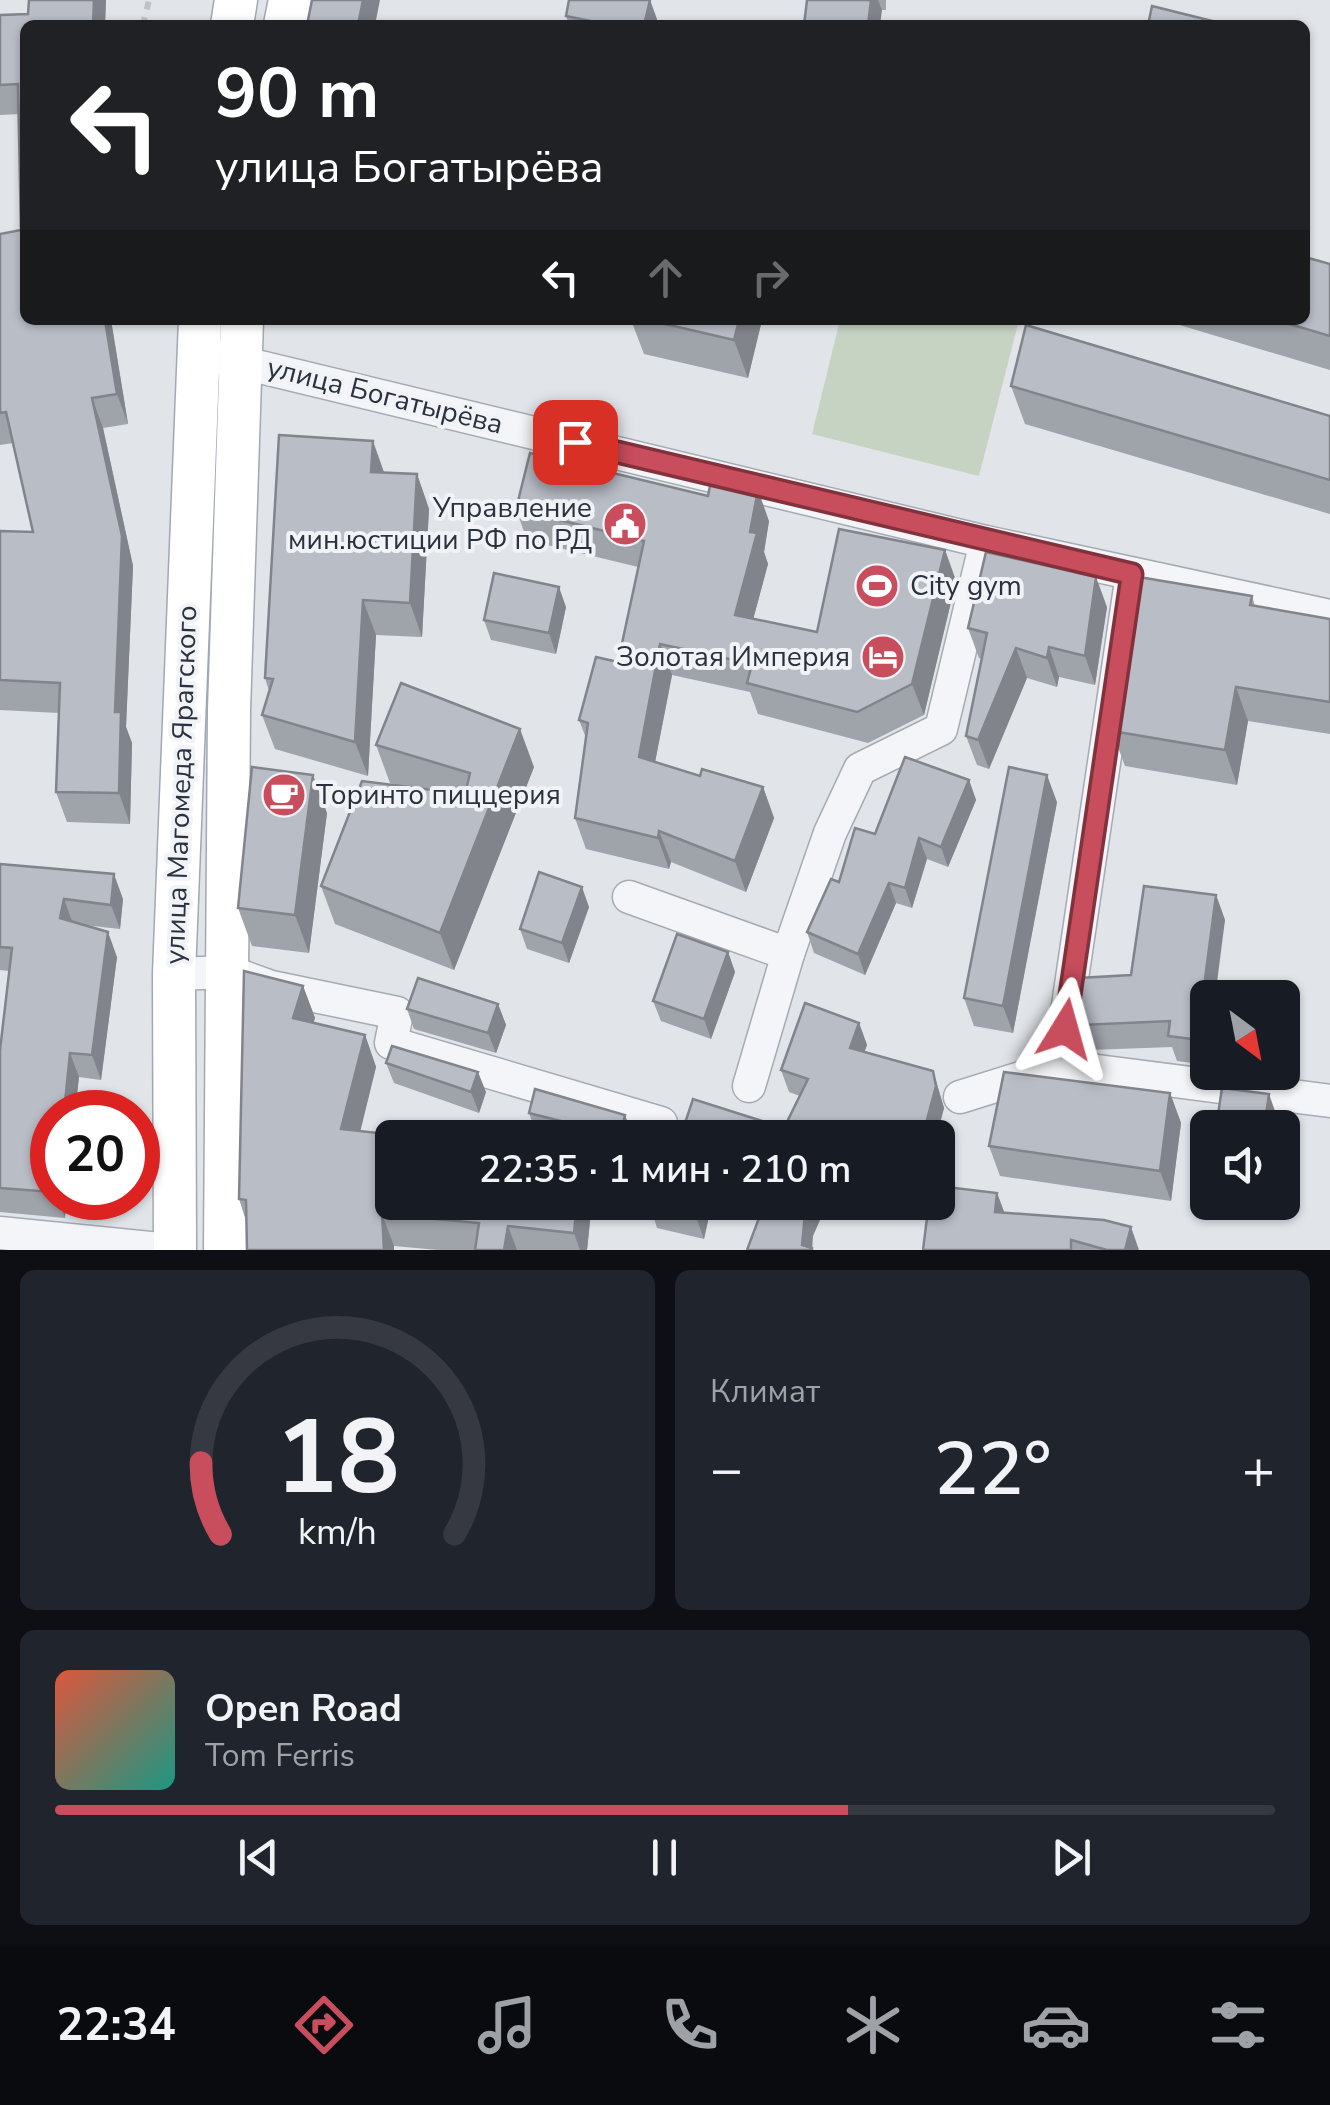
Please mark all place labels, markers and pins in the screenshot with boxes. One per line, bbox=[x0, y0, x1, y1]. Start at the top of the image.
pin bbox=[533, 400, 618, 485]
place label: Управление мин.юстиции РФ по РД bbox=[288, 489, 592, 559]
public building icon: Управление мин.юстиции РФ по РД bbox=[602, 501, 648, 547]
sports icon: City gym bbox=[854, 563, 900, 609]
place label: City gym bbox=[910, 567, 1022, 605]
hotel icon: Золотая Империя bbox=[860, 634, 906, 680]
place label: Золотая Империя bbox=[616, 638, 850, 676]
cafe icon: Торинто пиццерия bbox=[261, 772, 307, 818]
place label: Торинто пиццерия bbox=[316, 776, 561, 814]

